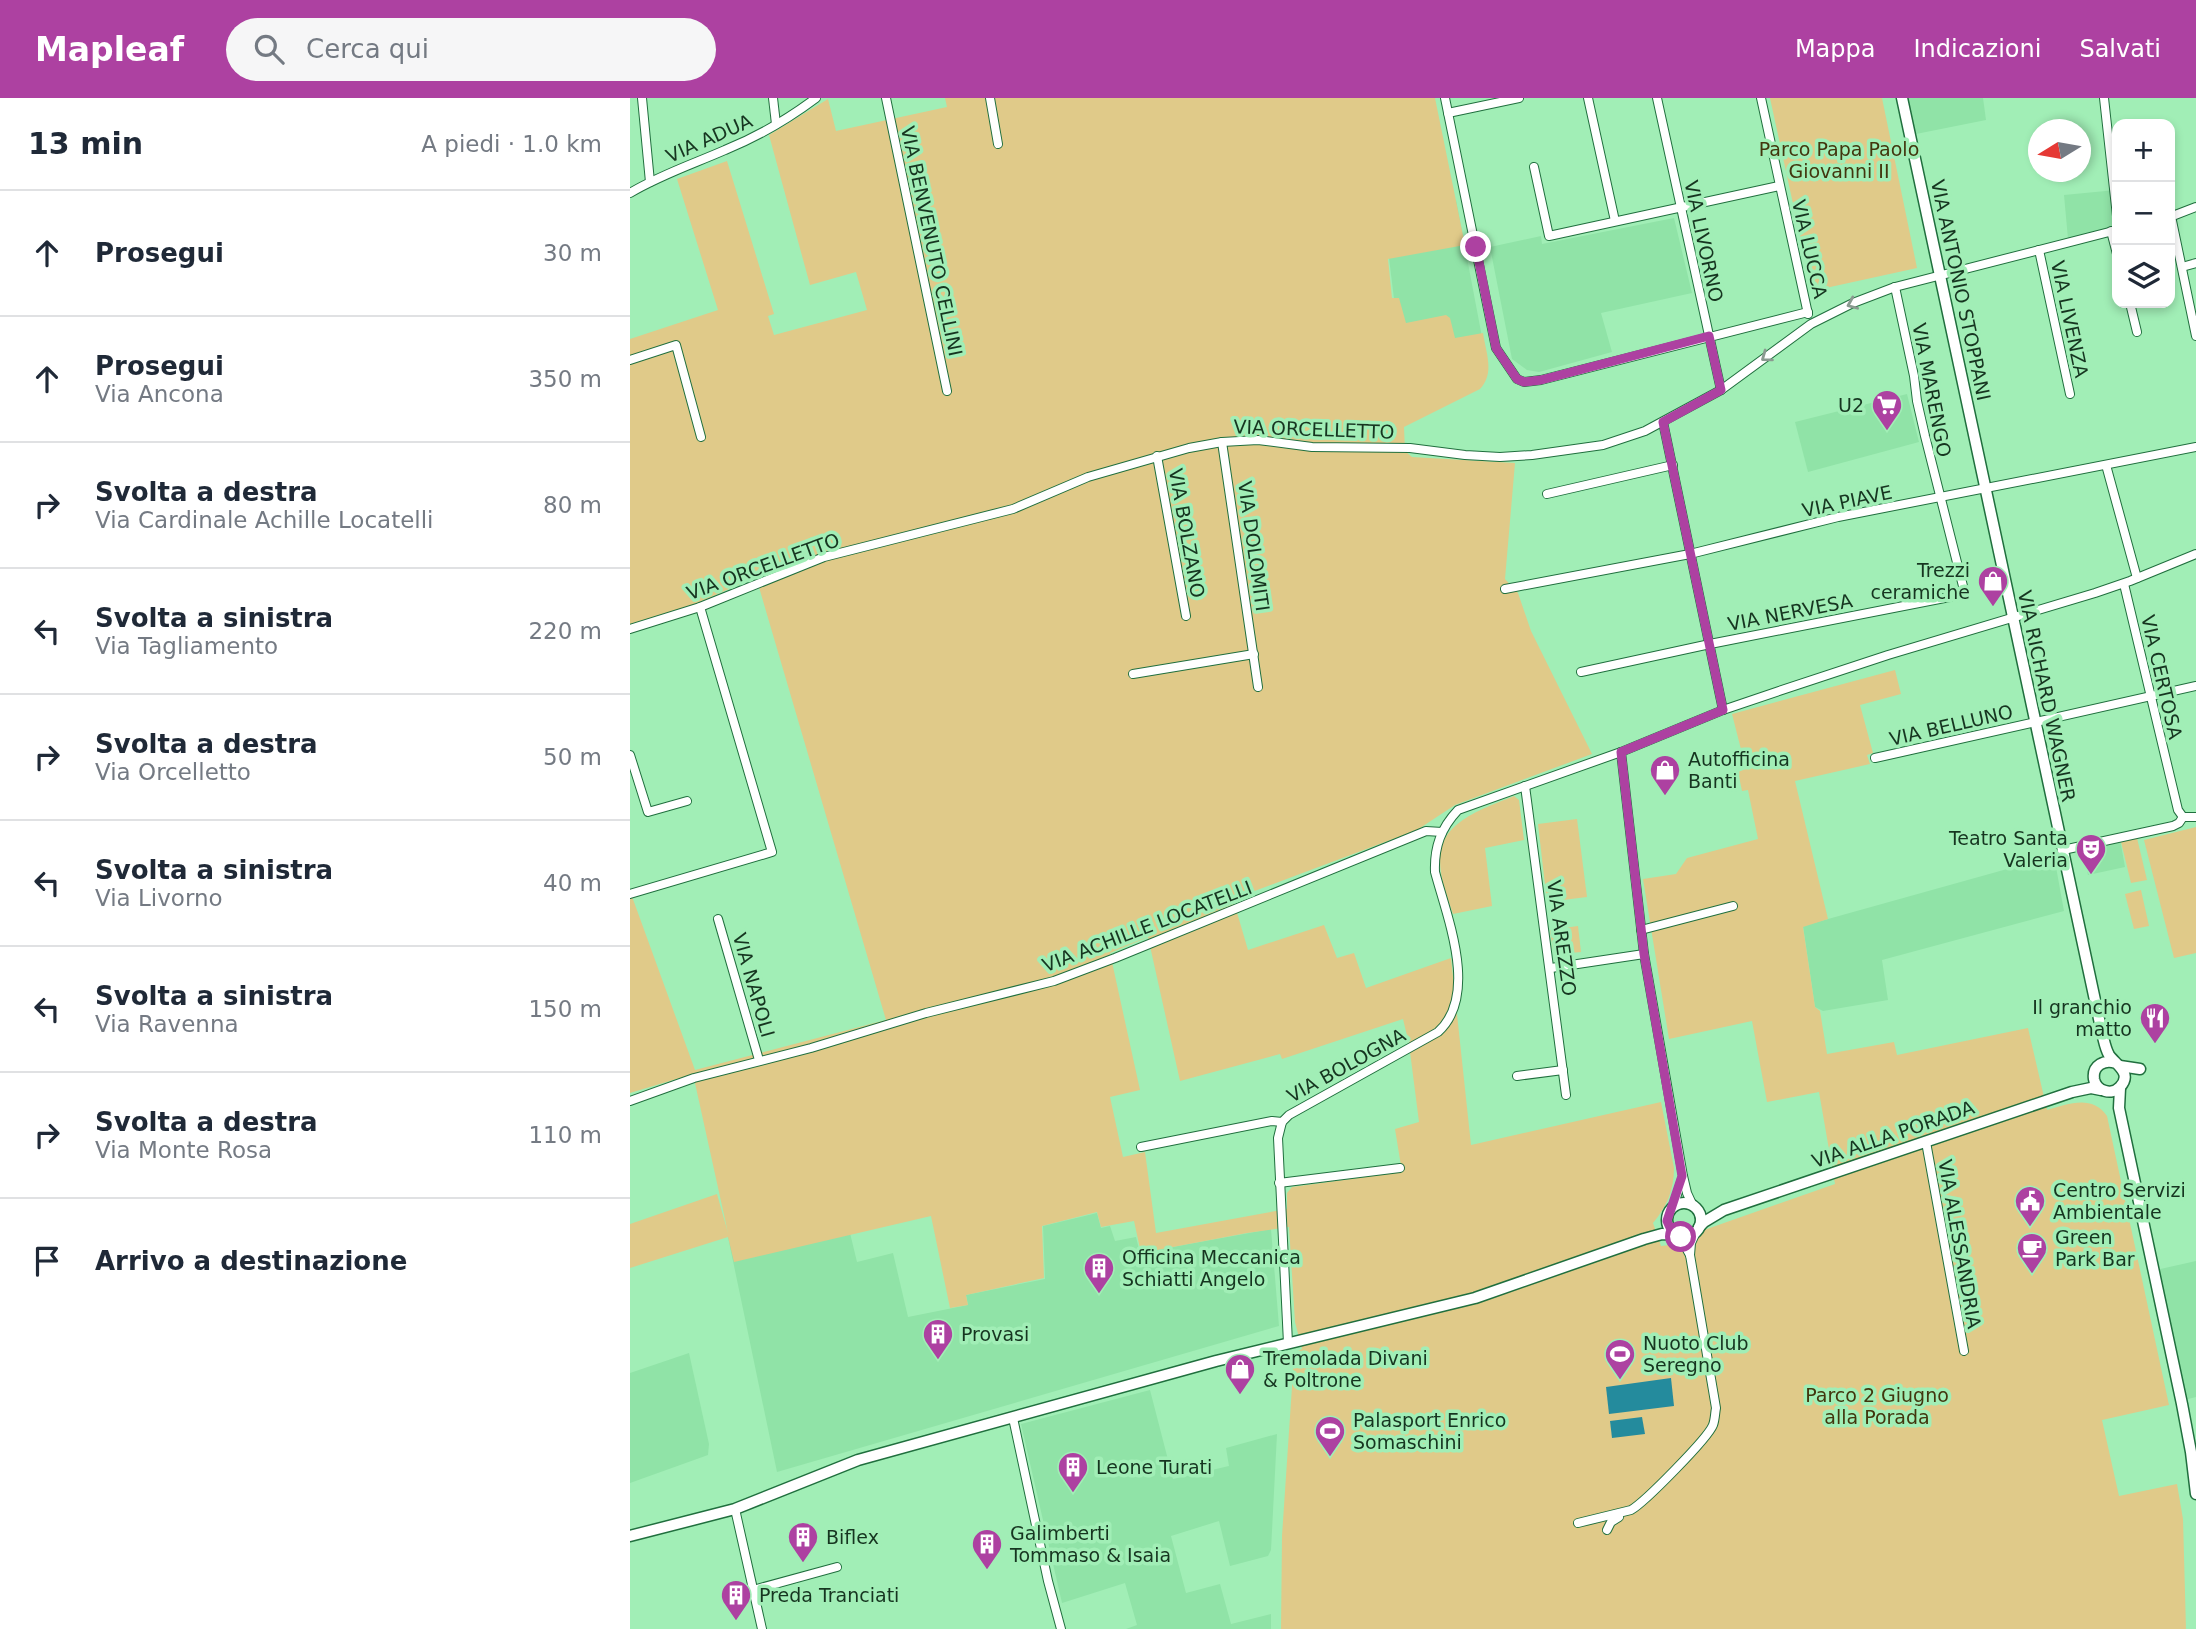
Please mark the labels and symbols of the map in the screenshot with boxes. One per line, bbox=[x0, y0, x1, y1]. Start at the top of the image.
street label: VIA ADUA bbox=[662, 109, 756, 167]
north arrow bbox=[2028, 119, 2091, 182]
street label: VIA BENVENUTO CELLINI bbox=[897, 124, 967, 358]
park label: Parco Papa Paolo Giovanni II bbox=[1759, 138, 1919, 182]
street label: VIA ANTONIO STOPPANI bbox=[1927, 177, 1995, 403]
street label: VIA LIVORNO bbox=[1680, 178, 1728, 304]
street label: VIA LUCCA bbox=[1788, 197, 1832, 301]
route end bbox=[1460, 231, 1491, 262]
street label: VIA LIVENZA bbox=[2047, 258, 2093, 380]
one-way arrow bbox=[1847, 296, 1860, 310]
street label: VIA MARENGO bbox=[1908, 321, 1956, 459]
one-way arrow bbox=[1761, 349, 1774, 361]
supermarket icon: U2 bbox=[1870, 388, 1904, 432]
place label: U2 bbox=[1838, 394, 1864, 416]
street label: VIA ORCELLETTO bbox=[1233, 415, 1395, 443]
street label: VIA BOLZANO bbox=[1165, 467, 1209, 599]
street label: VIA DOLOMITI bbox=[1234, 479, 1274, 613]
street label: VIA PIAVE bbox=[1800, 481, 1894, 521]
street label: VIA ORCELLETTO bbox=[684, 528, 842, 604]
place label: Trezzi ceramiche bbox=[1870, 559, 1970, 603]
shop icon: Trezzi ceramiche bbox=[1976, 564, 2010, 608]
street label: VIA RICHARD WAGNER bbox=[2014, 588, 2080, 804]
street label: VIA NERVESA bbox=[1726, 589, 1854, 635]
street label: VIA CERTOSA bbox=[2137, 613, 2187, 741]
street label: VIA BELLUNO bbox=[1887, 700, 2015, 750]
place label: Autofficina Banti bbox=[1688, 748, 1790, 792]
shop icon: Autofficina Banti bbox=[1648, 753, 1682, 797]
place label: Teatro Santa Valeria bbox=[1948, 827, 2068, 871]
theatre icon: Teatro Santa Valeria bbox=[2074, 832, 2108, 876]
street label: VIA ACHILLE LOCATELLI bbox=[1039, 876, 1255, 976]
street label: VIA AREZZO bbox=[1543, 879, 1581, 997]
street label: VIA NAPOLI bbox=[729, 930, 779, 1040]
place label: Il granchio matto bbox=[2032, 996, 2132, 1040]
restaurant icon: Il granchio matto bbox=[2138, 1001, 2172, 1045]
street label: VIA BOLOGNA bbox=[1283, 1023, 1409, 1107]
street label: VIA ALLA PORADA bbox=[1809, 1096, 1977, 1172]
street label: VIA ALESSANDRIA bbox=[1934, 1158, 1986, 1330]
place label: Centro Servizi Ambientale bbox=[2053, 1179, 2186, 1223]
public building icon: Centro Servizi Ambientale bbox=[2013, 1184, 2047, 1228]
route start bbox=[1665, 1221, 1696, 1252]
place label: Green Park Bar bbox=[2055, 1226, 2135, 1270]
cafe icon: Green Park Bar bbox=[2015, 1231, 2049, 1275]
place label: Officina Meccanica Schiatti Angelo bbox=[1122, 1246, 1301, 1290]
building icon: Officina Meccanica Schiatti Angelo bbox=[1082, 1251, 1116, 1295]
building icon: Provasi bbox=[921, 1317, 955, 1361]
place label: Provasi bbox=[961, 1323, 1029, 1345]
place label: Nuoto Club Seregno bbox=[1643, 1332, 1749, 1376]
sports icon: Nuoto Club Seregno bbox=[1603, 1337, 1637, 1381]
place label: Tremolada Divani & Poltrone bbox=[1262, 1347, 1428, 1391]
shop icon: Tremolada Divani & Poltrone bbox=[1223, 1352, 1257, 1396]
park label: Parco 2 Giugno alla Porada bbox=[1805, 1384, 1949, 1428]
place label: Palasport Enrico Somaschini bbox=[1353, 1409, 1506, 1453]
sports icon: Palasport Enrico Somaschini bbox=[1313, 1414, 1347, 1458]
building icon: Leone Turati bbox=[1056, 1450, 1090, 1494]
place label: Leone Turati bbox=[1096, 1456, 1212, 1478]
building icon: Biflex bbox=[786, 1520, 820, 1564]
place label: Galimberti Tommaso & Isaia bbox=[1009, 1522, 1171, 1566]
place label: Biflex bbox=[826, 1526, 879, 1548]
building icon: Galimberti Tommaso & Isaia bbox=[970, 1527, 1004, 1571]
building icon: Preda Tranciati bbox=[719, 1578, 753, 1622]
place label: Preda Tranciati bbox=[759, 1584, 899, 1606]

